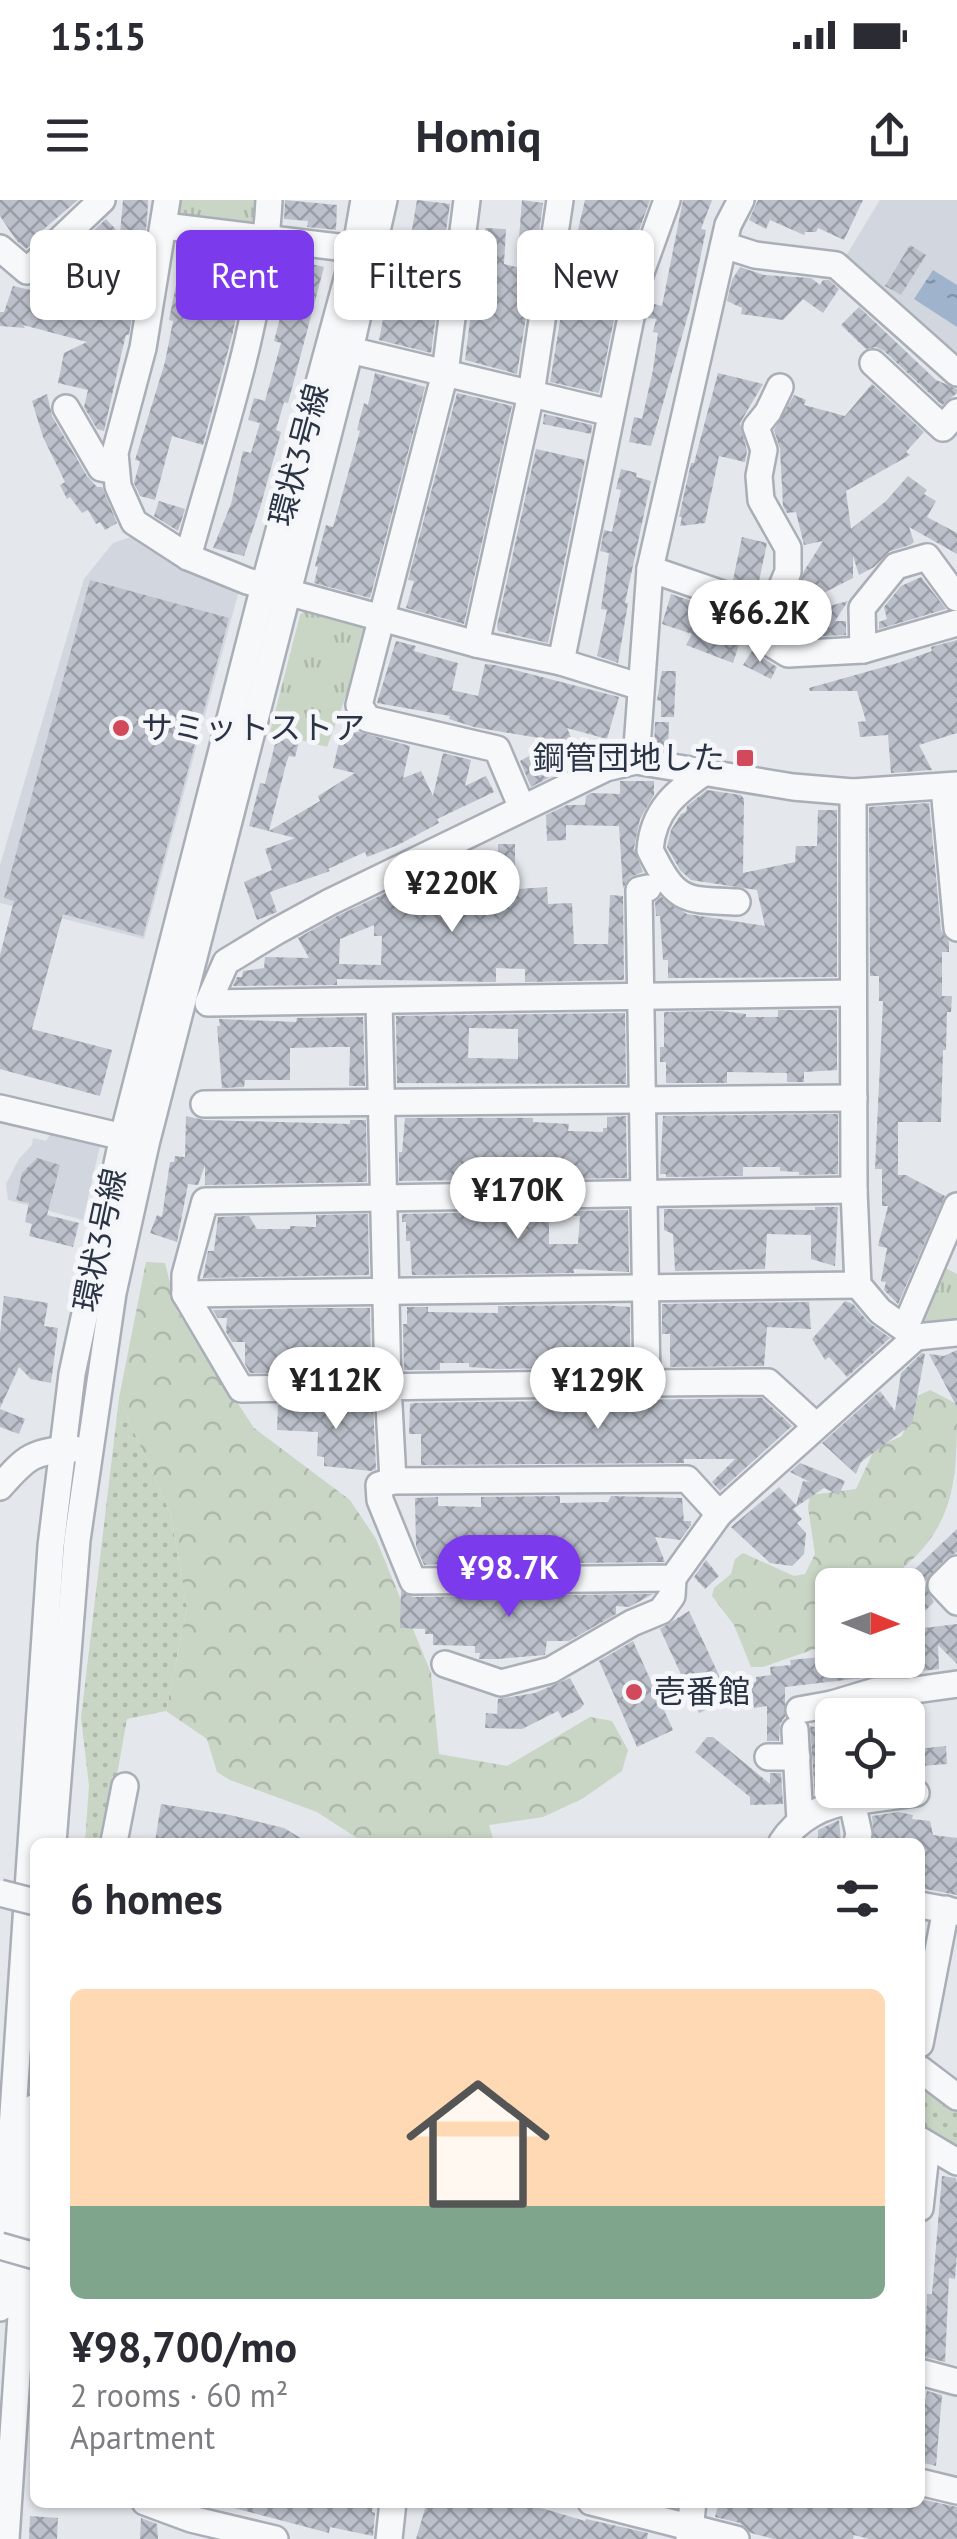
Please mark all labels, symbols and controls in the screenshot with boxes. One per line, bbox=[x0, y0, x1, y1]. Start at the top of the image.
text: 15:15 bbox=[50, 11, 146, 60]
text: Homiq bbox=[416, 106, 541, 164]
icon: menu bbox=[40, 108, 95, 163]
icon: share bbox=[862, 108, 917, 163]
chip: Buy bbox=[30, 230, 156, 320]
chip: Rent bbox=[176, 230, 314, 320]
chip: Filters bbox=[334, 230, 497, 320]
chip: New bbox=[517, 230, 654, 320]
street label: 環状3号線 bbox=[259, 379, 337, 530]
pin: ¥66.2K bbox=[679, 580, 841, 665]
text: ¥66.2K bbox=[710, 591, 810, 633]
place label: サミットストア bbox=[141, 706, 365, 748]
marker: サミットストア bbox=[110, 717, 132, 739]
place label: 鋼管団地した bbox=[533, 736, 725, 778]
marker: 鋼管団地した bbox=[734, 747, 756, 769]
pin: ¥220K bbox=[382, 850, 522, 935]
text: ¥220K bbox=[406, 861, 498, 903]
pin: ¥170K bbox=[448, 1157, 588, 1242]
street label: 環状3号線 bbox=[63, 1164, 135, 1315]
text: ¥170K bbox=[472, 1168, 564, 1210]
pin: ¥112K bbox=[266, 1347, 406, 1432]
pin: ¥129K bbox=[528, 1347, 668, 1432]
text: ¥112K bbox=[290, 1358, 382, 1400]
text: ¥129K bbox=[552, 1358, 644, 1400]
pin: ¥98.7K bbox=[428, 1535, 590, 1620]
text: ¥98.7K bbox=[459, 1546, 559, 1588]
north arrow bbox=[815, 1568, 925, 1678]
map controls bbox=[815, 1568, 925, 1808]
place label: 壱番館 bbox=[654, 1670, 750, 1712]
marker: 壱番館 bbox=[623, 1681, 645, 1703]
button: locate bbox=[815, 1698, 925, 1808]
text: 6 homes bbox=[70, 1871, 223, 1926]
icon: filters bbox=[830, 1871, 885, 1926]
icon: home bbox=[388, 2054, 568, 2234]
text: ¥98,700/mo bbox=[70, 2319, 297, 2374]
text: 2 rooms · 60 m² bbox=[70, 2374, 288, 2416]
text: Apartment bbox=[70, 2416, 215, 2458]

